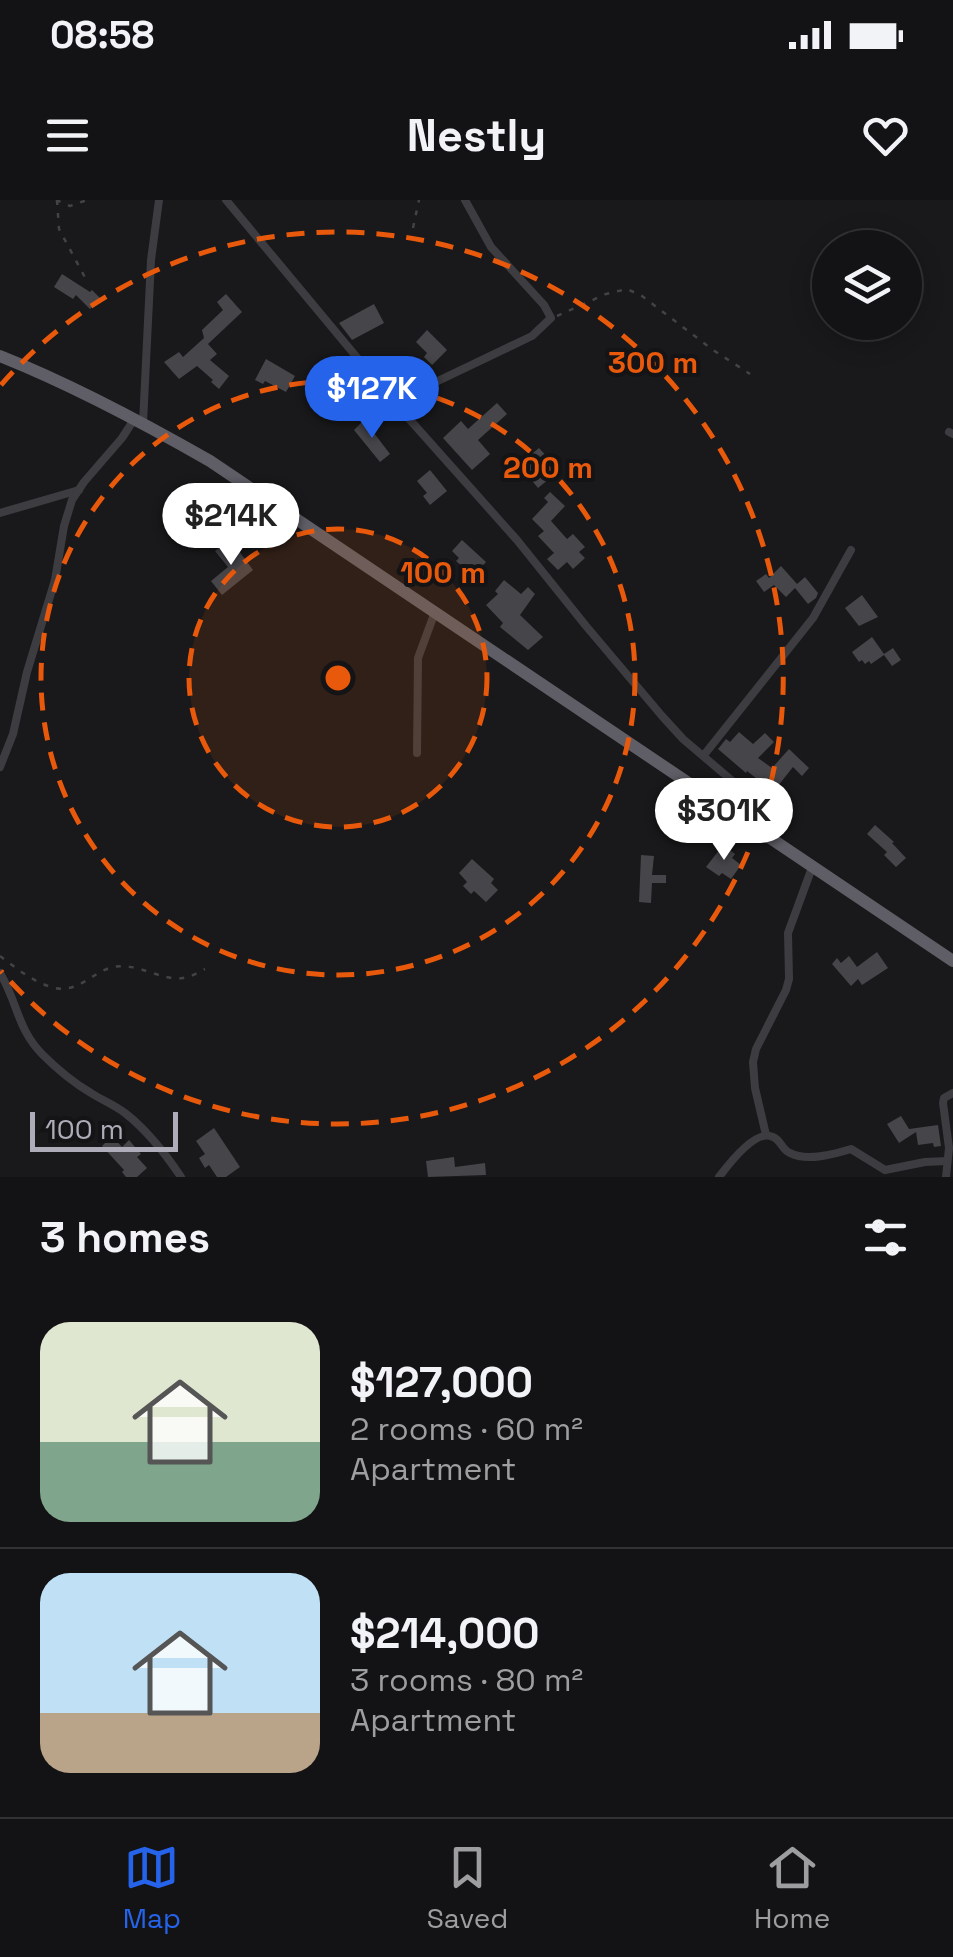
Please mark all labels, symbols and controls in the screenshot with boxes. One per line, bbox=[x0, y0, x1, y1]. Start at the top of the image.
text: 08:58 bbox=[50, 11, 154, 59]
text: Nestly bbox=[407, 107, 546, 164]
icon: menu bbox=[40, 108, 95, 163]
icon: heart bbox=[858, 108, 913, 163]
map controls bbox=[812, 230, 922, 340]
button: layers bbox=[812, 230, 922, 340]
text: 300 m bbox=[608, 343, 698, 382]
pin: $127K bbox=[302, 356, 442, 441]
text: $127K bbox=[327, 368, 417, 408]
text: 200 m bbox=[503, 448, 593, 487]
pin: $214K bbox=[161, 483, 301, 568]
text: $214K bbox=[184, 495, 278, 535]
text: 100 m bbox=[400, 553, 486, 592]
centre of rings bbox=[320, 660, 356, 696]
pin: $301K bbox=[654, 778, 794, 863]
text: $301K bbox=[677, 790, 771, 830]
scale bar bbox=[30, 1107, 178, 1151]
text: 100 m bbox=[45, 1111, 124, 1147]
icon: filters bbox=[858, 1210, 913, 1265]
text: 3 homes bbox=[40, 1211, 210, 1264]
text: $127,000 bbox=[350, 1356, 533, 1409]
icon: home bbox=[120, 1362, 240, 1482]
text: 2 rooms · 60 m² bbox=[350, 1409, 583, 1449]
text: Apartment bbox=[350, 1449, 516, 1489]
text: $214,000 bbox=[350, 1607, 540, 1660]
icon: home bbox=[120, 1613, 240, 1733]
text: 3 rooms · 80 m² bbox=[350, 1660, 583, 1700]
text: Apartment bbox=[350, 1700, 516, 1740]
tab: Map bbox=[123, 1840, 181, 1936]
tab: Saved bbox=[427, 1840, 508, 1936]
tab: Home bbox=[754, 1840, 830, 1936]

